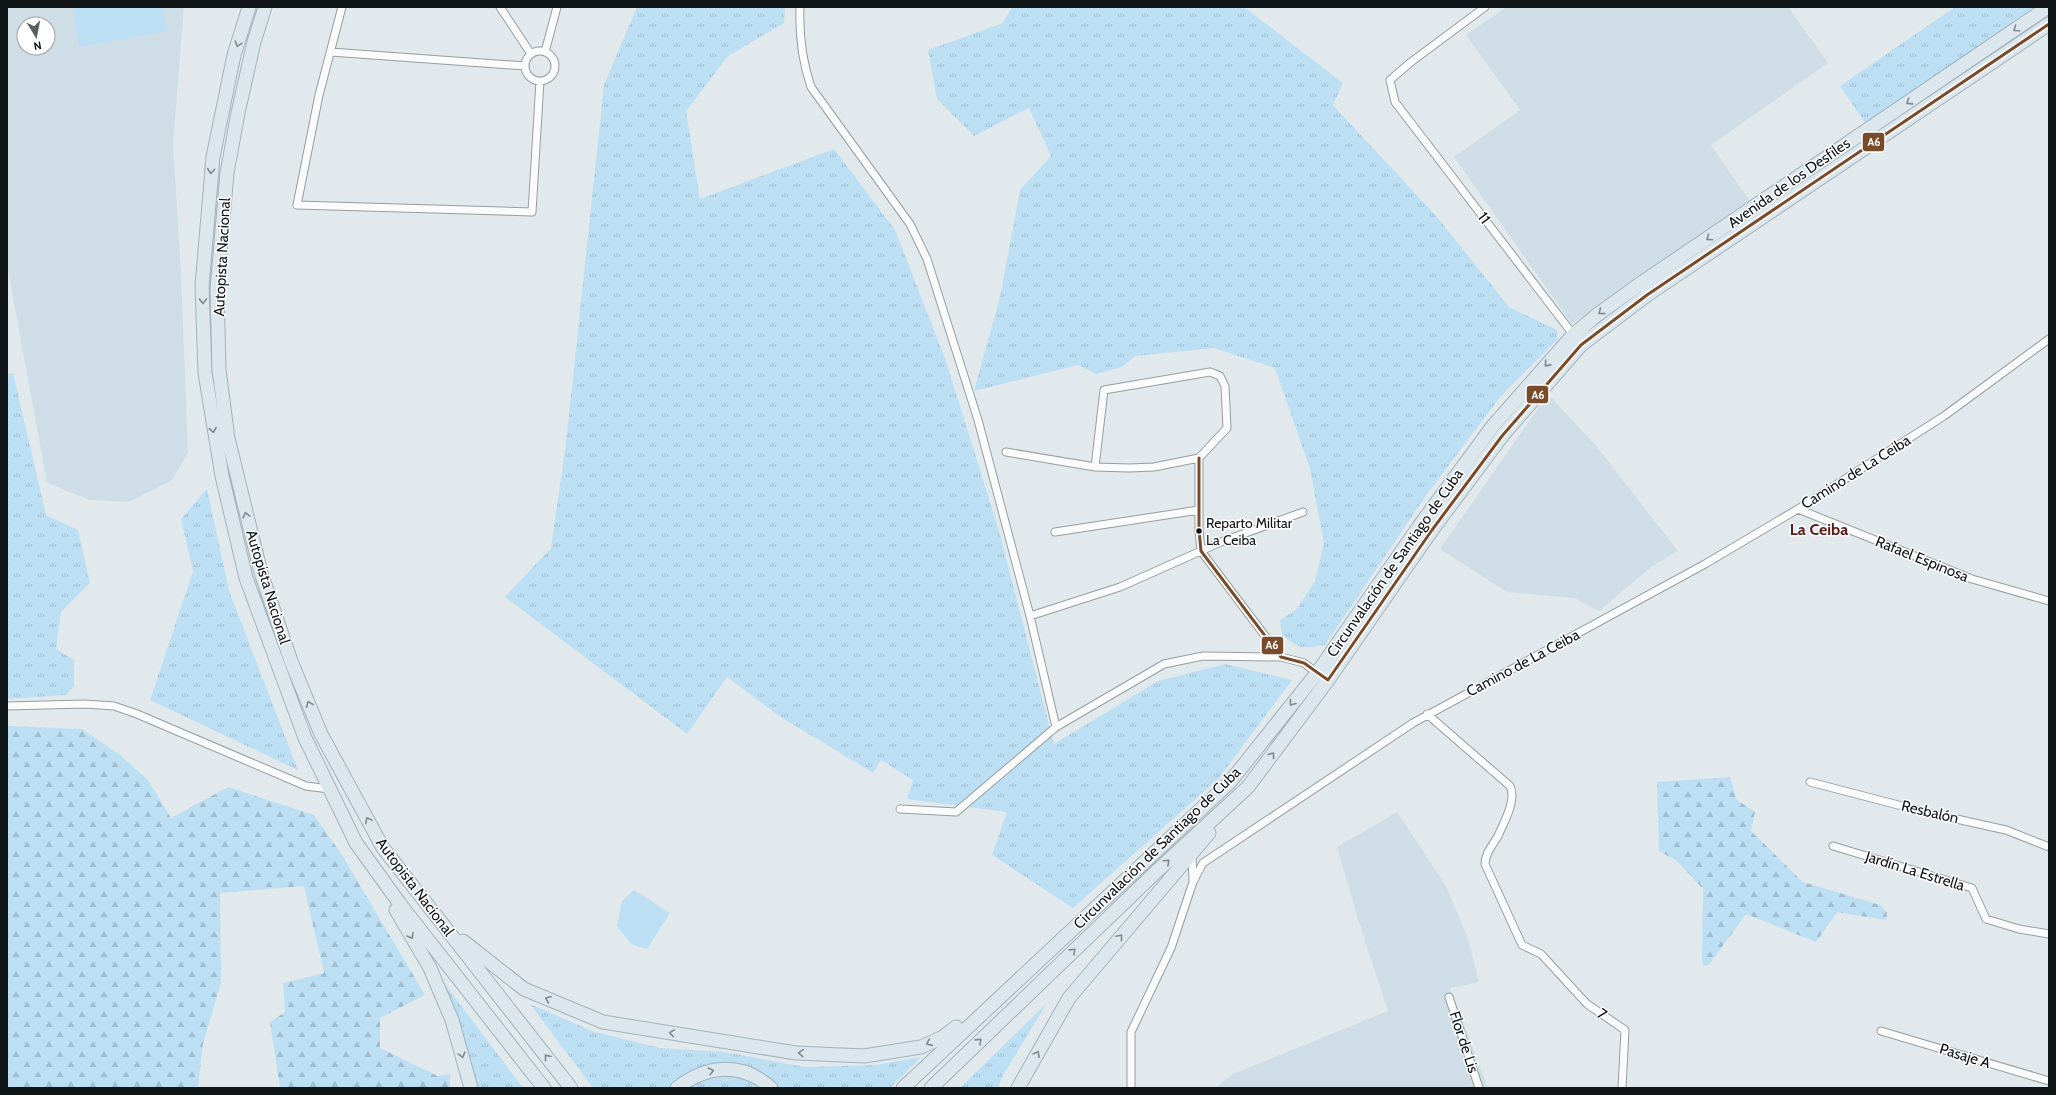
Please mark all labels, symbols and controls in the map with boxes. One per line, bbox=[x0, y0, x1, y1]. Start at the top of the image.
north arrow bbox=[16, 16, 56, 56]
one-way arrow bbox=[2014, 24, 2021, 31]
text: N bbox=[33, 38, 43, 53]
one-way arrow bbox=[234, 41, 243, 48]
one-way arrow bbox=[1906, 97, 1913, 104]
line badge: A6 bbox=[1862, 132, 1885, 152]
street label: Avenida de los Desfiles bbox=[1724, 134, 1854, 232]
text: A6 bbox=[1867, 135, 1881, 149]
one-way arrow bbox=[207, 168, 216, 175]
street label: Autopista Nacional bbox=[210, 197, 234, 317]
street label: 11 bbox=[1474, 209, 1494, 227]
one-way arrow bbox=[1706, 233, 1713, 240]
one-way arrow bbox=[199, 298, 207, 304]
one-way arrow bbox=[1599, 307, 1606, 314]
one-way arrow bbox=[1545, 360, 1552, 367]
line badge: A6 bbox=[1526, 385, 1549, 404]
text: A6 bbox=[1531, 388, 1545, 402]
one-way arrow bbox=[209, 427, 217, 434]
street label: Camino de La Ceiba bbox=[1798, 431, 1915, 513]
street label: Circunvalación de Santiago de Cuba bbox=[1323, 465, 1467, 660]
one-way arrow bbox=[242, 511, 251, 518]
place label: Reparto Militar La Ceiba bbox=[1206, 514, 1293, 549]
district label: La Ceiba bbox=[1790, 520, 1848, 539]
marker: Reparto Militar La Ceiba bbox=[1194, 526, 1204, 536]
street label: Autopista Nacional bbox=[242, 528, 294, 647]
street label: Rafael Espinosa bbox=[1873, 532, 1972, 586]
street label: Camino de La Ceiba bbox=[1463, 625, 1583, 700]
line badge: A6 bbox=[1261, 636, 1284, 655]
text: A6 bbox=[1265, 638, 1279, 652]
one-way arrow bbox=[1290, 699, 1297, 706]
one-way arrow bbox=[305, 701, 313, 708]
one-way arrow bbox=[1267, 753, 1274, 760]
street label: Circunvalación de Santiago de Cuba bbox=[1070, 763, 1245, 933]
street label: Resbalón bbox=[1900, 797, 1960, 827]
one-way arrow bbox=[365, 817, 372, 824]
street label: Autopista Nacional bbox=[372, 834, 458, 940]
street label: Jardín La Estrella bbox=[1862, 847, 1968, 895]
one-way arrow bbox=[1162, 859, 1170, 866]
one-way arrow bbox=[407, 932, 414, 939]
one-way arrow bbox=[1116, 935, 1123, 942]
one-way arrow bbox=[1068, 949, 1076, 956]
one-way arrow bbox=[545, 995, 552, 1003]
street label: 7 bbox=[1594, 1004, 1611, 1024]
street label: Flor de Lis bbox=[1446, 1009, 1482, 1075]
one-way arrow bbox=[669, 1029, 676, 1038]
one-way arrow bbox=[926, 1038, 934, 1046]
one-way arrow bbox=[974, 1039, 982, 1046]
street label: Pasaje A bbox=[1937, 1040, 1993, 1072]
one-way arrow bbox=[798, 1048, 804, 1057]
one-way arrow bbox=[1033, 1051, 1040, 1058]
one-way arrow bbox=[457, 1052, 466, 1059]
one-way arrow bbox=[545, 1055, 552, 1062]
one-way arrow bbox=[708, 1067, 714, 1075]

